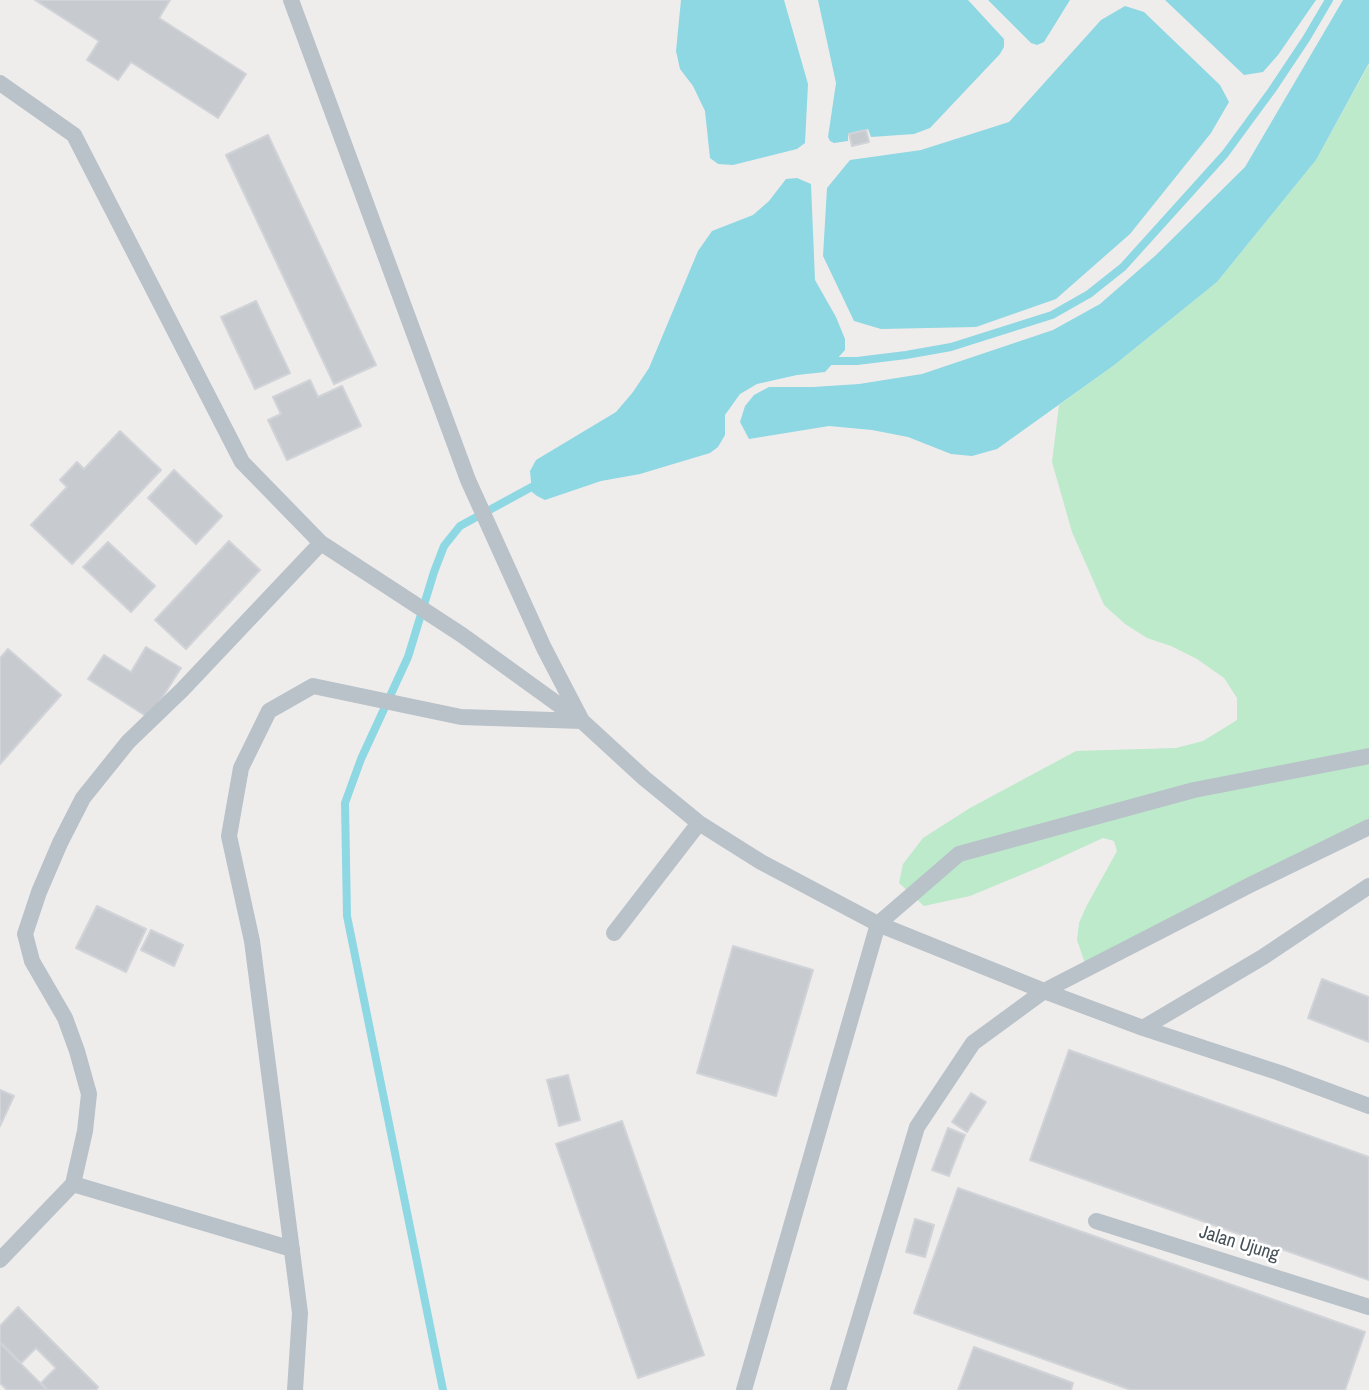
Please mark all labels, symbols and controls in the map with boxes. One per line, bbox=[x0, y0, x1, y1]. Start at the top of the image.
street label: Jalan Ujung bbox=[1196, 1221, 1282, 1267]

